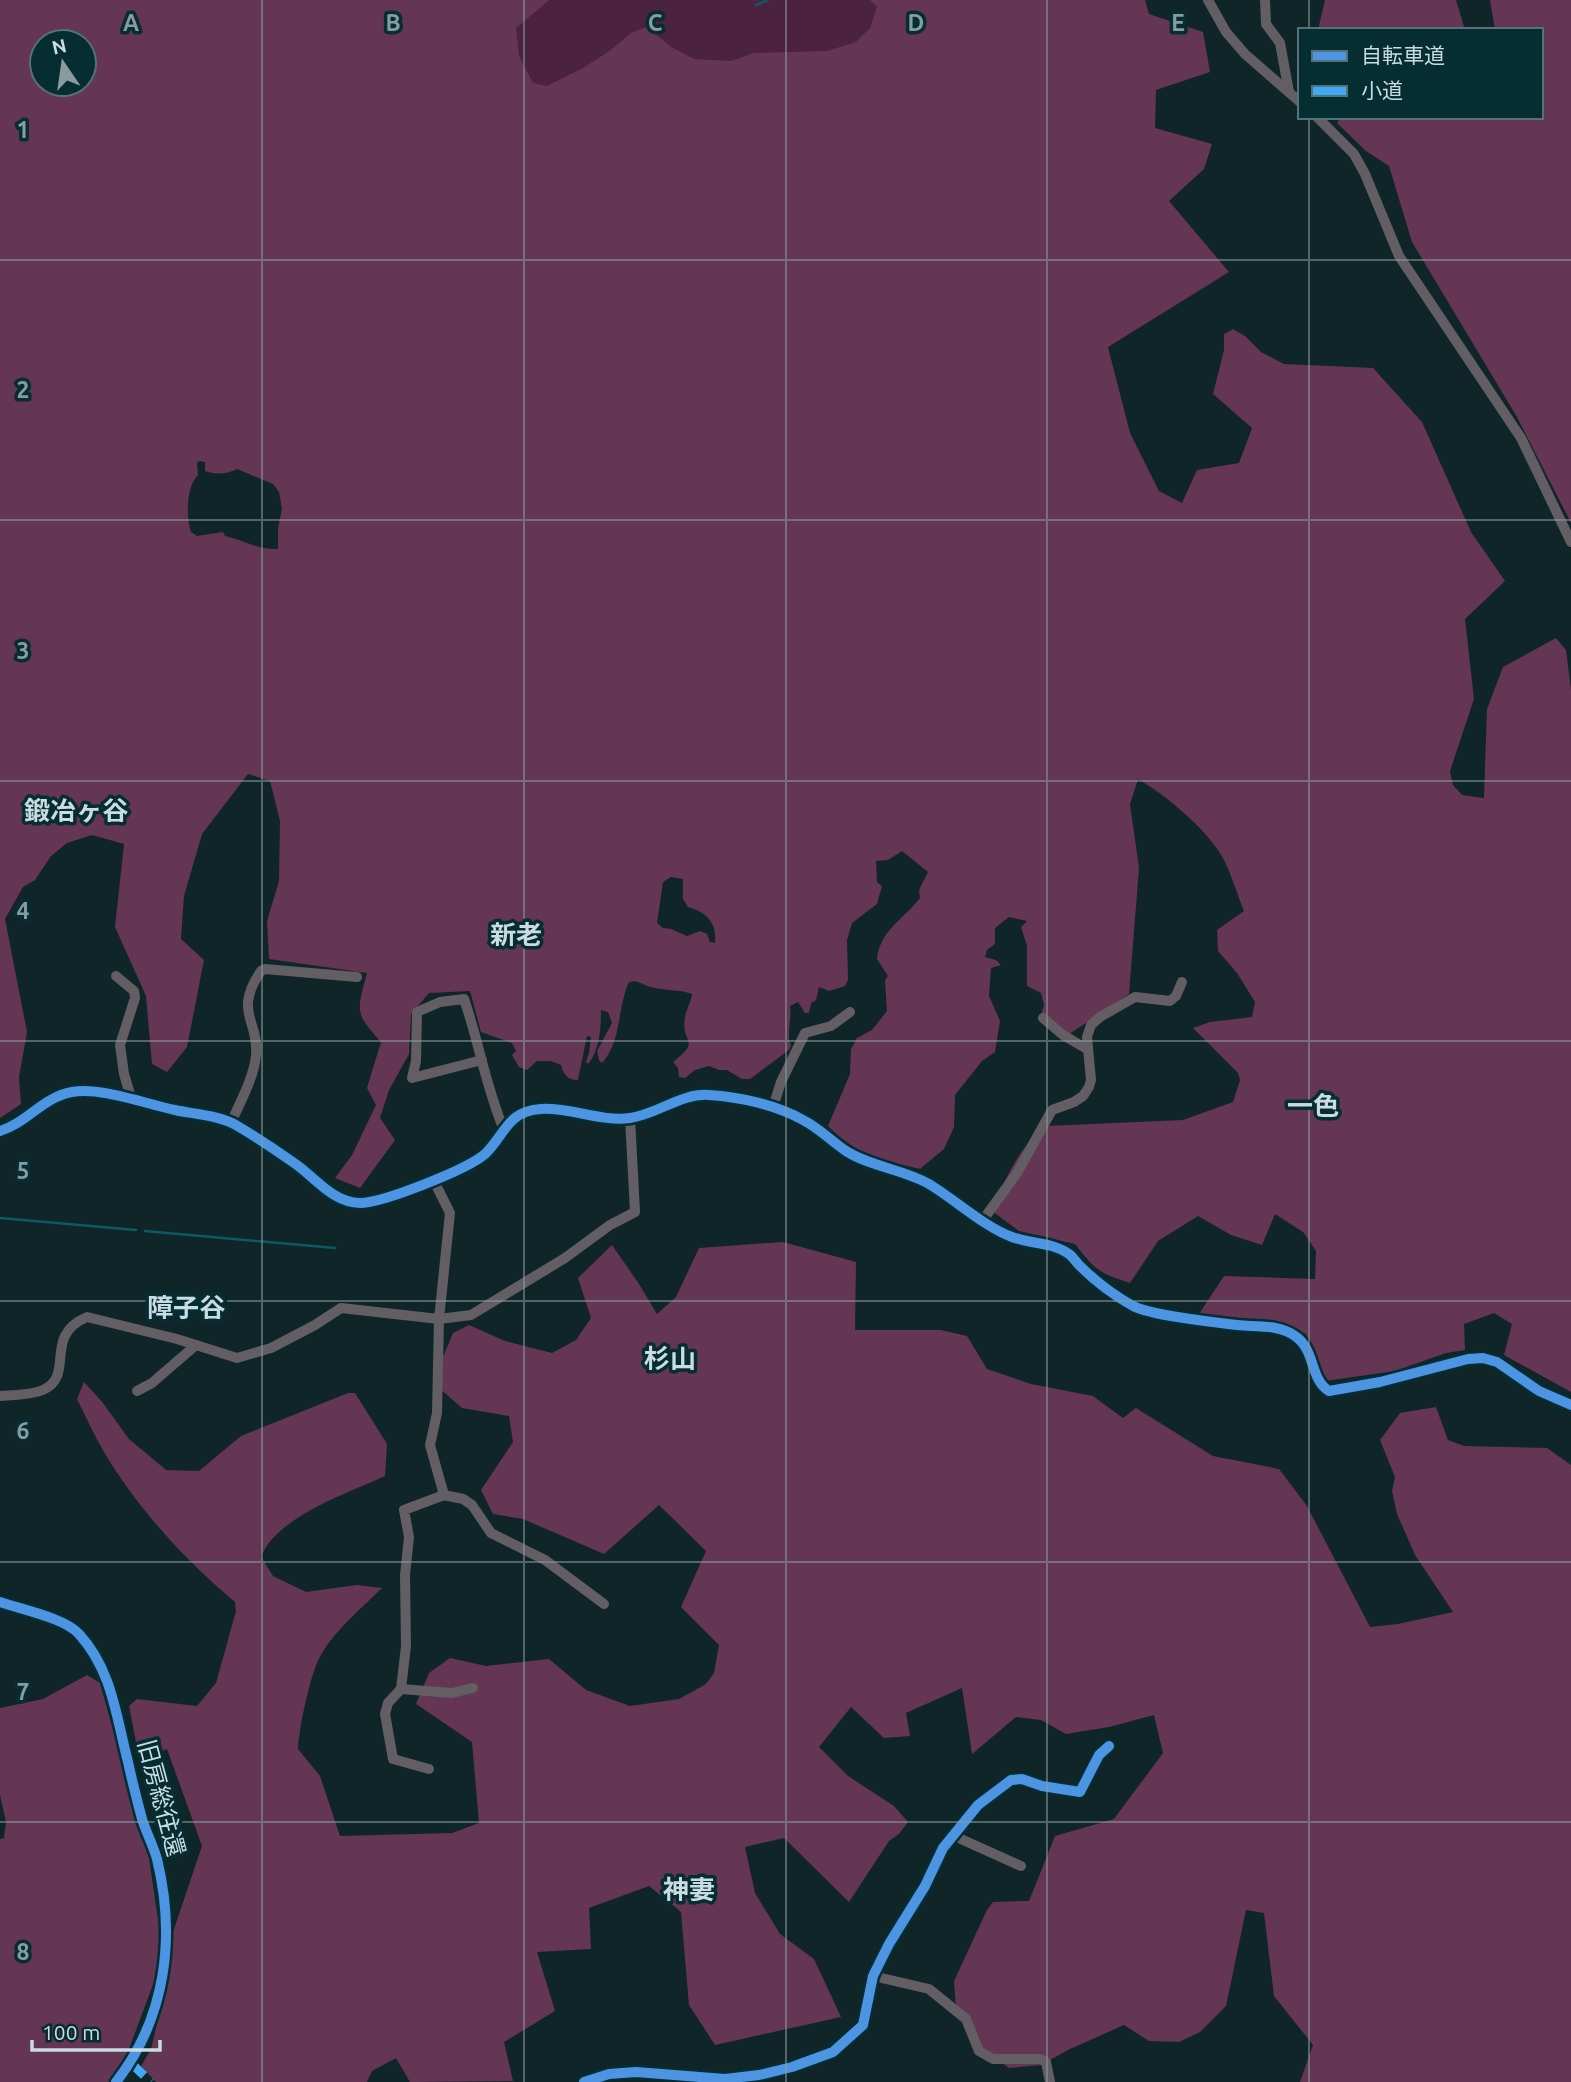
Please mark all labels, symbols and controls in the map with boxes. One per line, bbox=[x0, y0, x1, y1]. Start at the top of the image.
text: A bbox=[123, 10, 139, 35]
text: B bbox=[385, 10, 401, 35]
text: C bbox=[648, 10, 663, 35]
text: D bbox=[908, 10, 924, 35]
text: E bbox=[1171, 10, 1185, 35]
north arrow bbox=[28, 28, 98, 98]
legend bbox=[1298, 28, 1543, 119]
text: N bbox=[50, 34, 69, 59]
text: 自転車道 bbox=[1361, 43, 1445, 67]
text: 小道 bbox=[1361, 78, 1403, 102]
text: 1 bbox=[17, 117, 29, 142]
text: 2 bbox=[17, 377, 29, 402]
text: 3 bbox=[17, 638, 29, 663]
district label: 鍛冶ヶ谷 bbox=[24, 796, 128, 825]
text: 4 bbox=[17, 898, 30, 923]
district label: 新老 bbox=[490, 920, 542, 949]
district label: 一色 bbox=[1287, 1091, 1339, 1120]
text: 5 bbox=[17, 1158, 29, 1183]
district label: 障子谷 bbox=[147, 1293, 225, 1322]
district label: 杉山 bbox=[644, 1344, 696, 1373]
text: 6 bbox=[17, 1418, 30, 1443]
text: 7 bbox=[17, 1679, 29, 1704]
street label: 旧房総往還 bbox=[133, 1736, 190, 1859]
district label: 神妻 bbox=[663, 1875, 715, 1904]
text: 8 bbox=[17, 1939, 29, 1964]
scale bar bbox=[32, 2008, 159, 2052]
text: 100 m bbox=[42, 2020, 100, 2044]

